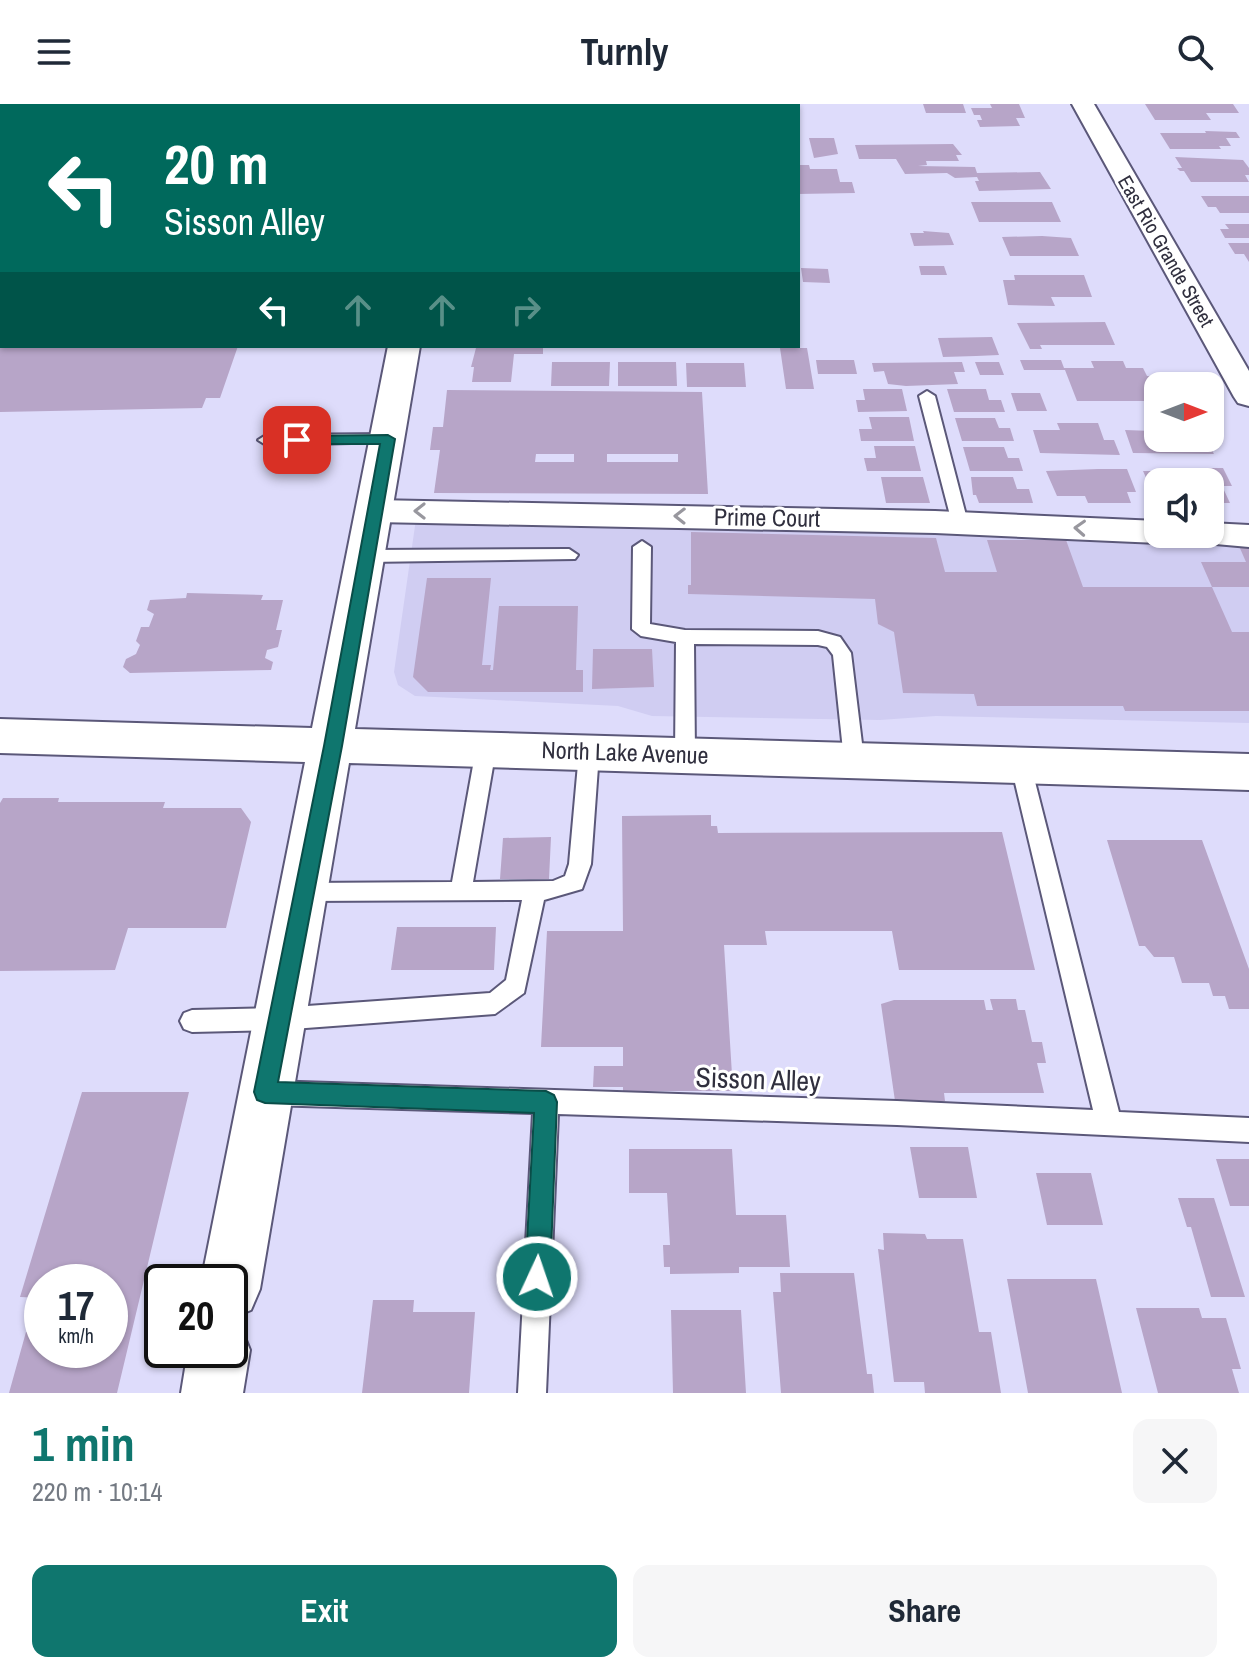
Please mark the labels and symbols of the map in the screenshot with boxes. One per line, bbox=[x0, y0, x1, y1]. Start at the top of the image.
street label: East Rio Grande Street bbox=[1112, 170, 1221, 332]
north arrow bbox=[1144, 372, 1224, 452]
pin bbox=[263, 406, 331, 474]
street label: Prime Court bbox=[714, 500, 821, 534]
one-way arrow bbox=[413, 502, 426, 520]
one-way arrow bbox=[673, 507, 686, 524]
one-way arrow bbox=[1073, 520, 1086, 537]
street label: North Lake Avenue bbox=[541, 733, 709, 771]
street label: Sisson Alley bbox=[695, 1058, 822, 1100]
position arrow bbox=[495, 1235, 579, 1319]
speed limit sign: 20 bbox=[144, 1264, 248, 1368]

